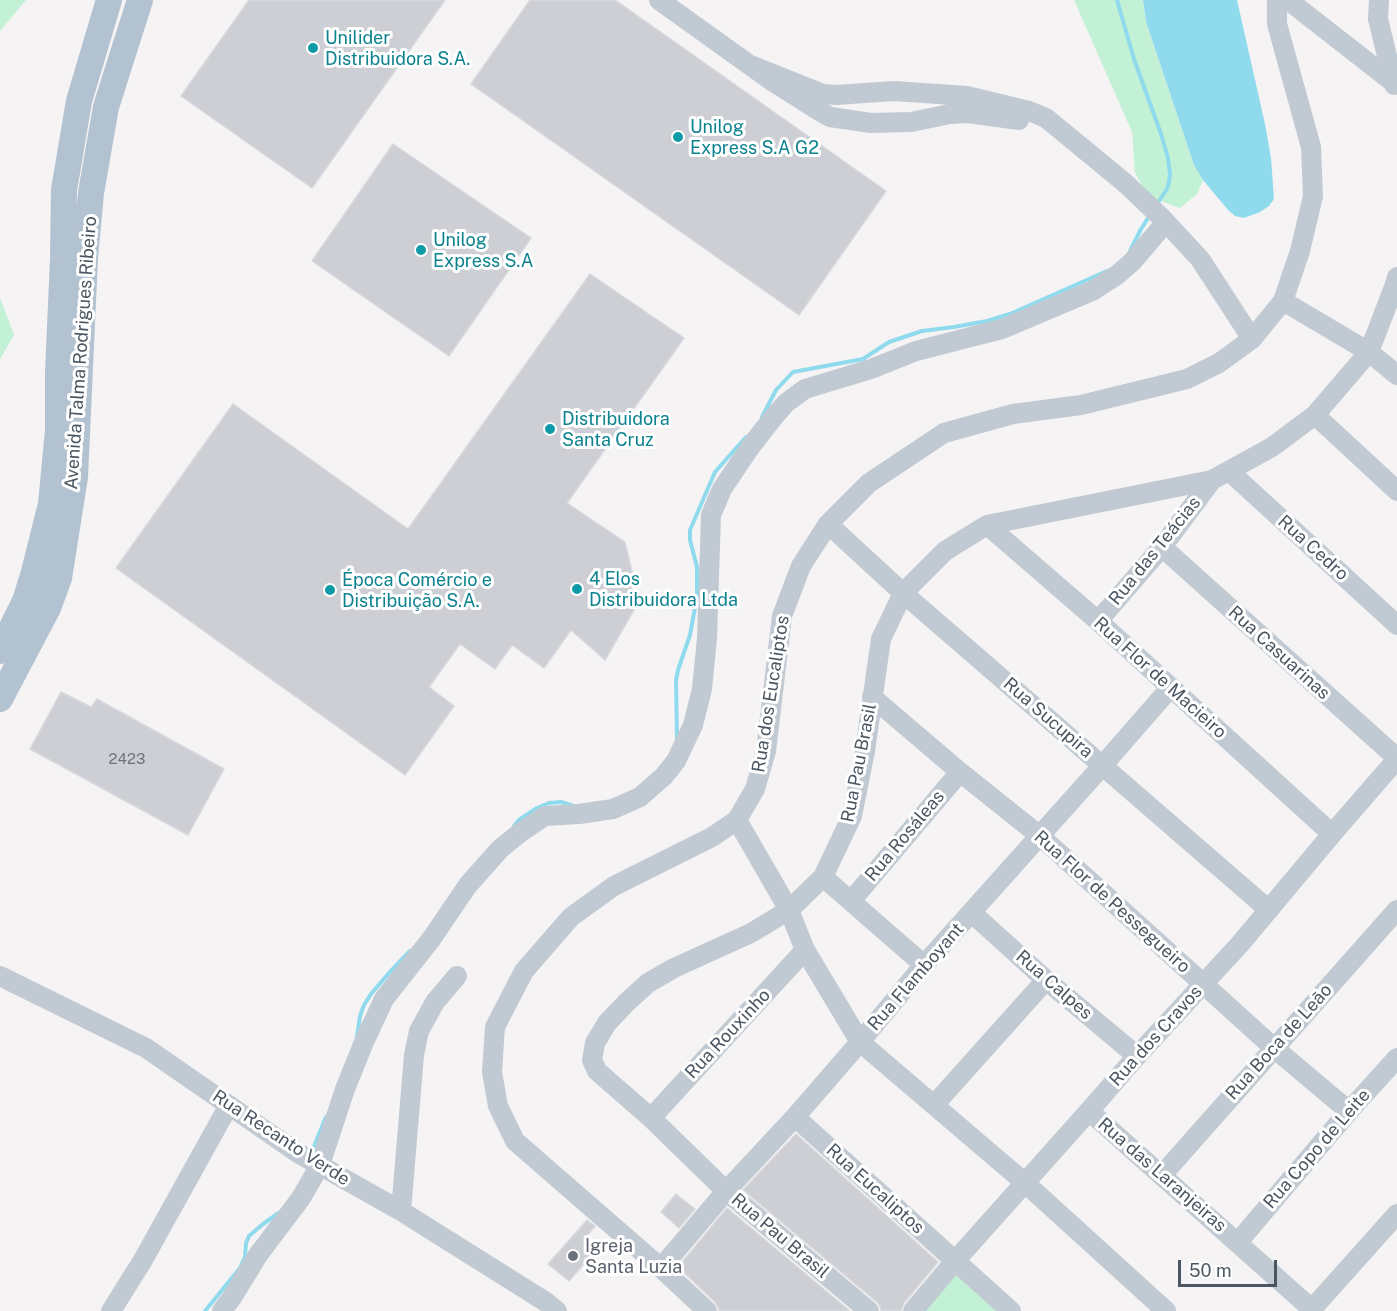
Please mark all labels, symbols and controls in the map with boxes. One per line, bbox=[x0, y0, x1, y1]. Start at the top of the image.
place label: Unilider Distribuidora S.A. bbox=[325, 27, 470, 70]
marker: Unilider Distribuidora S.A. bbox=[306, 41, 320, 55]
place label: Unilog Express S.A G2 bbox=[690, 116, 819, 158]
marker: Unilog Express S.A G2 bbox=[671, 130, 685, 144]
street label: Avenida Talma Rodrigues Ribeiro bbox=[61, 216, 101, 490]
place label: Unilog Express S.A bbox=[433, 229, 534, 272]
marker: Unilog Express S.A bbox=[414, 243, 428, 257]
place label: Distribuidora Santa Cruz bbox=[562, 408, 670, 450]
marker: Distribuidora Santa Cruz bbox=[543, 422, 557, 436]
street label: Rua das Teácias bbox=[1105, 492, 1205, 610]
street label: Rua Cedro bbox=[1273, 511, 1353, 585]
place label: 4 Elos Distribuidora Ltda bbox=[589, 568, 738, 610]
place label: Época Comércio e Distribuição S.A. bbox=[342, 569, 492, 612]
marker: 4 Elos Distribuidora Ltda bbox=[570, 582, 584, 596]
marker: Época Comércio e Distribuição S.A. bbox=[323, 583, 337, 597]
street label: Rua Casuarinas bbox=[1224, 602, 1334, 704]
street label: Rua Flor de Macieiro bbox=[1089, 613, 1231, 743]
street label: Rua dos Eucaliptos bbox=[748, 614, 794, 774]
street label: Rua Sucupira bbox=[999, 673, 1097, 763]
street label: Rua Pau Brasil bbox=[837, 702, 881, 824]
house number: 2423 bbox=[109, 750, 145, 768]
street label: Rua Rosáleas bbox=[861, 786, 949, 886]
street label: Rua Flor de Pessegueiro bbox=[1030, 826, 1194, 978]
street label: Rua Flamboyant bbox=[863, 919, 969, 1035]
street label: Rua Calpes bbox=[1011, 946, 1097, 1024]
street label: Rua Boca de Leão bbox=[1221, 980, 1337, 1104]
street label: Rua dos Cravos bbox=[1105, 981, 1207, 1091]
street label: Rua Rouxinho bbox=[681, 985, 775, 1083]
street label: Rua Copo de Leite bbox=[1259, 1085, 1375, 1213]
street label: Rua Recanto Verde bbox=[208, 1086, 354, 1190]
street label: Rua das Laranjeiras bbox=[1093, 1113, 1231, 1237]
street label: Rua Eucaliptos bbox=[822, 1139, 928, 1239]
street label: Rua Pau Brasil bbox=[727, 1189, 833, 1283]
place label: Igreja Santa Luzia bbox=[585, 1235, 682, 1278]
scale bar bbox=[1181, 1248, 1280, 1286]
marker: Igreja Santa Luzia bbox=[566, 1249, 580, 1263]
text: 50 m bbox=[1189, 1260, 1232, 1281]

